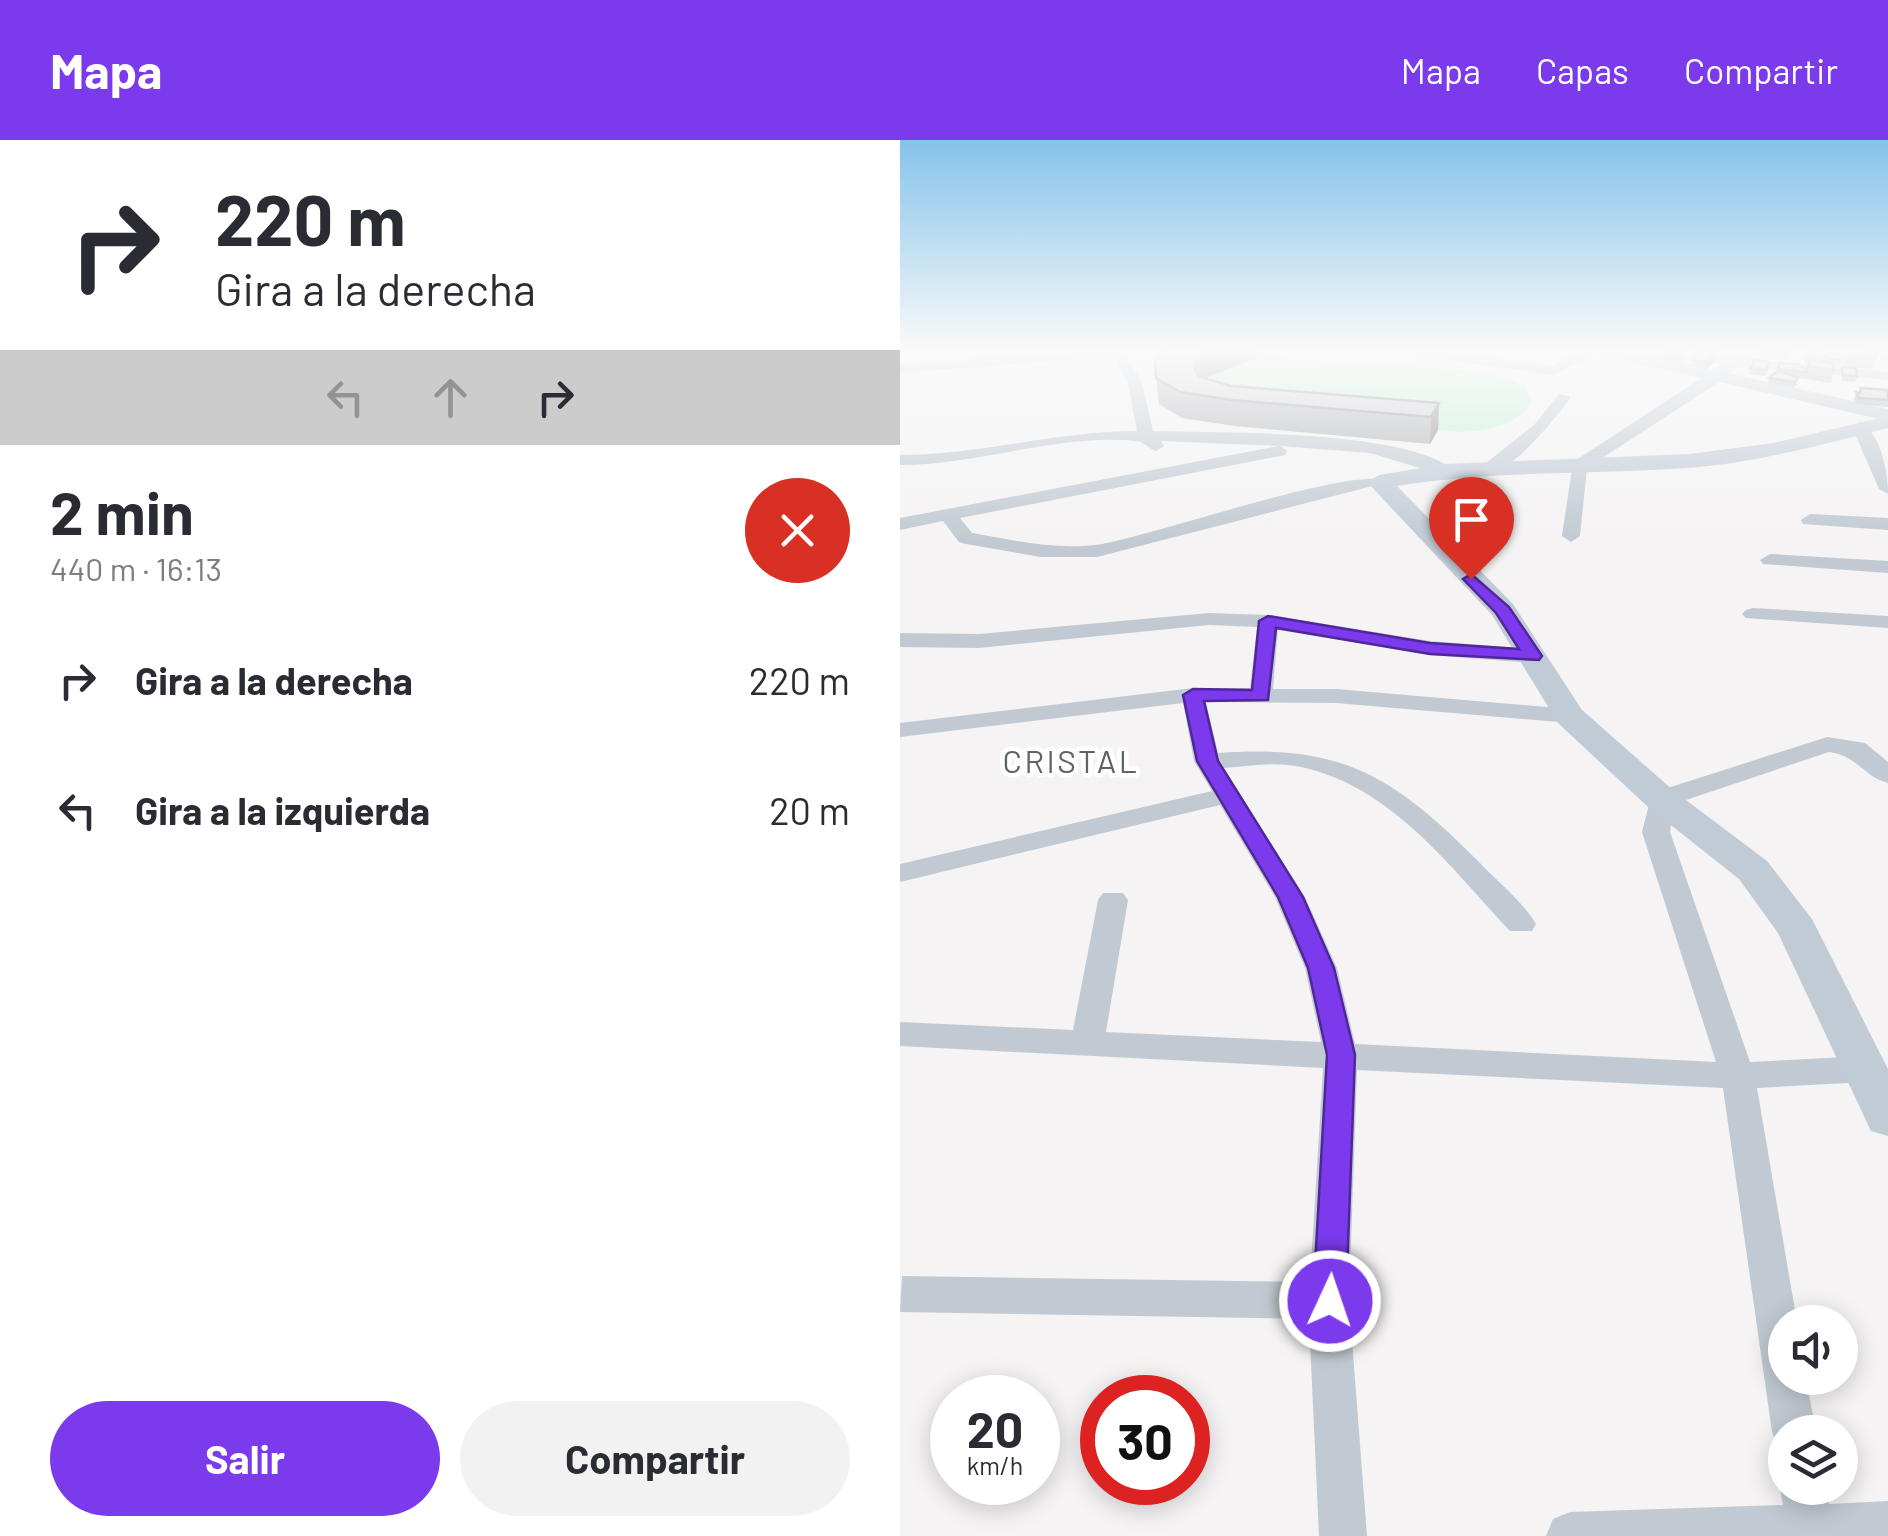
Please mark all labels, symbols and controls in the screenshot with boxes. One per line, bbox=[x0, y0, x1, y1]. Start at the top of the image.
text: Mapa bbox=[50, 41, 162, 99]
text: Mapa bbox=[1401, 49, 1481, 91]
text: Capas bbox=[1536, 49, 1629, 91]
text: Compartir bbox=[1684, 49, 1838, 91]
text: 220 m bbox=[215, 176, 406, 260]
icon: right bbox=[50, 180, 180, 310]
text: Gira a la derecha bbox=[215, 261, 536, 315]
icon: left bbox=[318, 370, 373, 425]
icon: ahead bbox=[423, 370, 478, 425]
icon: right bbox=[528, 370, 583, 425]
text: 2 min bbox=[50, 475, 194, 547]
pin bbox=[1429, 477, 1514, 580]
button: close bbox=[745, 478, 850, 583]
icon: arrive bbox=[1444, 492, 1499, 547]
text: 440 m · 16:13 bbox=[50, 549, 222, 587]
icon: right bbox=[50, 653, 105, 708]
text: Gira a la derecha bbox=[135, 657, 413, 703]
text: 220 m bbox=[749, 657, 850, 703]
district label: CRISTAL bbox=[1003, 741, 1139, 779]
icon: left bbox=[50, 783, 105, 838]
text: Gira a la izquierda bbox=[135, 787, 430, 833]
text: 20 m bbox=[769, 787, 850, 833]
position arrow bbox=[1278, 1249, 1382, 1353]
map controls bbox=[1768, 1305, 1858, 1505]
button: sound bbox=[1768, 1305, 1858, 1395]
speed limit sign: 30 bbox=[1080, 1375, 1210, 1505]
text: 20 bbox=[967, 1398, 1023, 1458]
button: Salir bbox=[50, 1401, 440, 1516]
button: Compartir bbox=[460, 1401, 850, 1516]
button: layers bbox=[1768, 1415, 1858, 1505]
text: km/h bbox=[967, 1450, 1023, 1480]

